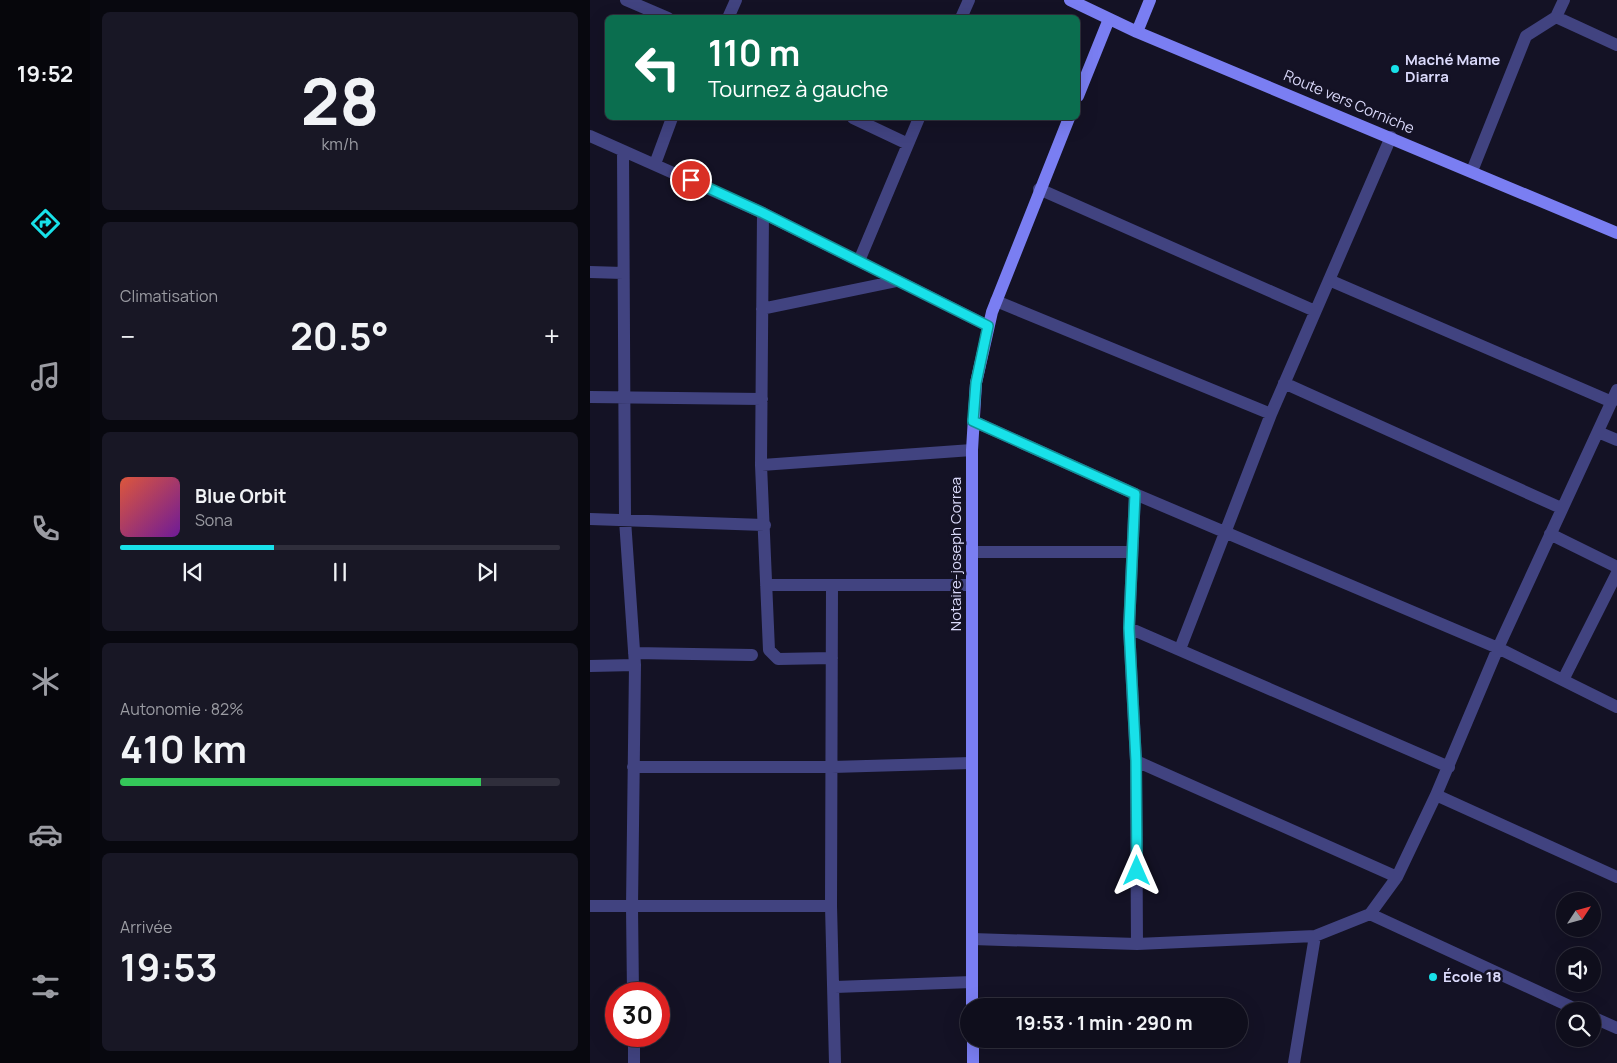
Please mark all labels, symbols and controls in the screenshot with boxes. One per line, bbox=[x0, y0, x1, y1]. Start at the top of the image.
text: 110 m bbox=[708, 29, 800, 77]
icon: left bbox=[625, 35, 690, 100]
place label: Maché Mame Diarra bbox=[1405, 49, 1500, 87]
text: 28 bbox=[301, 56, 379, 145]
text: 19:52 bbox=[17, 59, 73, 89]
marker: Maché Mame Diarra bbox=[1389, 63, 1401, 75]
street label: Route vers Corniche bbox=[1281, 64, 1418, 139]
text: Tournez à gauche bbox=[708, 74, 888, 104]
text: km/h bbox=[321, 133, 359, 155]
pin bbox=[670, 159, 712, 201]
icon: arrive bbox=[677, 166, 705, 194]
icon: directions bbox=[28, 206, 63, 241]
text: Climatisation bbox=[120, 285, 218, 307]
text: 20.5° bbox=[290, 309, 389, 361]
text: − bbox=[120, 317, 135, 355]
text: + bbox=[544, 317, 560, 355]
icon: music bbox=[28, 359, 63, 394]
street label: Notaire-joseph Correa bbox=[945, 477, 966, 631]
text: Blue Orbit bbox=[195, 483, 287, 509]
text: Sona bbox=[195, 509, 233, 531]
icon: phone bbox=[28, 511, 63, 546]
icon: previous bbox=[179, 558, 207, 586]
icon: pause bbox=[326, 558, 354, 586]
icon: next bbox=[473, 558, 501, 586]
icon: climate bbox=[28, 664, 63, 699]
text: Autonomie · 82% bbox=[120, 698, 244, 720]
text: 410 km bbox=[120, 722, 247, 774]
icon: car bbox=[28, 817, 63, 852]
position arrow bbox=[1110, 844, 1162, 896]
north arrow bbox=[1556, 892, 1601, 938]
map controls bbox=[1556, 892, 1601, 1047]
text: Arrivée bbox=[120, 916, 172, 938]
text: 19:53 bbox=[120, 940, 218, 992]
button: sound bbox=[1556, 947, 1601, 992]
place label: École 18 bbox=[1443, 966, 1501, 987]
icon: filters bbox=[28, 969, 63, 1004]
marker: École 18 bbox=[1427, 971, 1439, 983]
speed limit sign: 30 bbox=[605, 982, 670, 1047]
button: search bbox=[1556, 1002, 1601, 1047]
text: 19:53 · 1 min · 290 m bbox=[1015, 1010, 1193, 1036]

